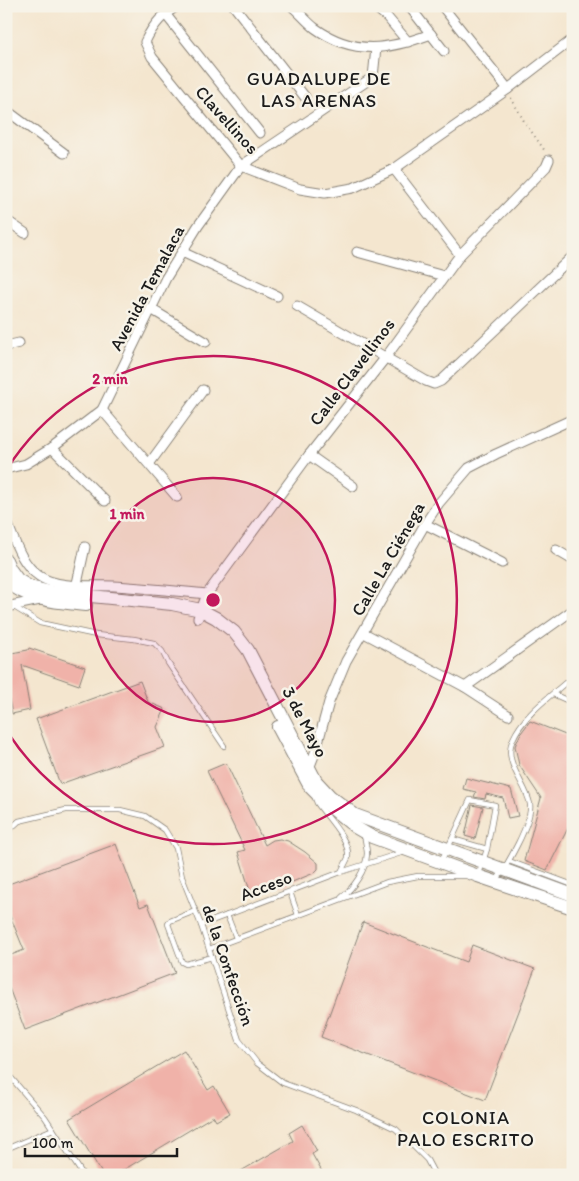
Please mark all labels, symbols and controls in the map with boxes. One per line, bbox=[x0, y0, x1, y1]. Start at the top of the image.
district label: GUADALUPE DE LAS ARENAS bbox=[247, 67, 391, 112]
street label: Clavellinos bbox=[191, 81, 263, 159]
street label: Avenida Temalaca bbox=[105, 221, 190, 354]
street label: Calle Clavellinos bbox=[304, 314, 400, 430]
text: 2 min bbox=[92, 370, 129, 388]
street label: Calle La Ciénega bbox=[346, 497, 430, 620]
text: 1 min bbox=[110, 505, 145, 523]
centre of rings bbox=[204, 591, 222, 609]
street label: 3 de Mayo bbox=[277, 683, 333, 761]
street label: Acceso bbox=[237, 866, 295, 906]
street label: de la Confección bbox=[197, 901, 259, 1029]
district label: COLONIA PALO ESCRITO bbox=[397, 1106, 535, 1151]
scale bar bbox=[25, 1126, 178, 1158]
text: 100 m bbox=[32, 1134, 74, 1152]

